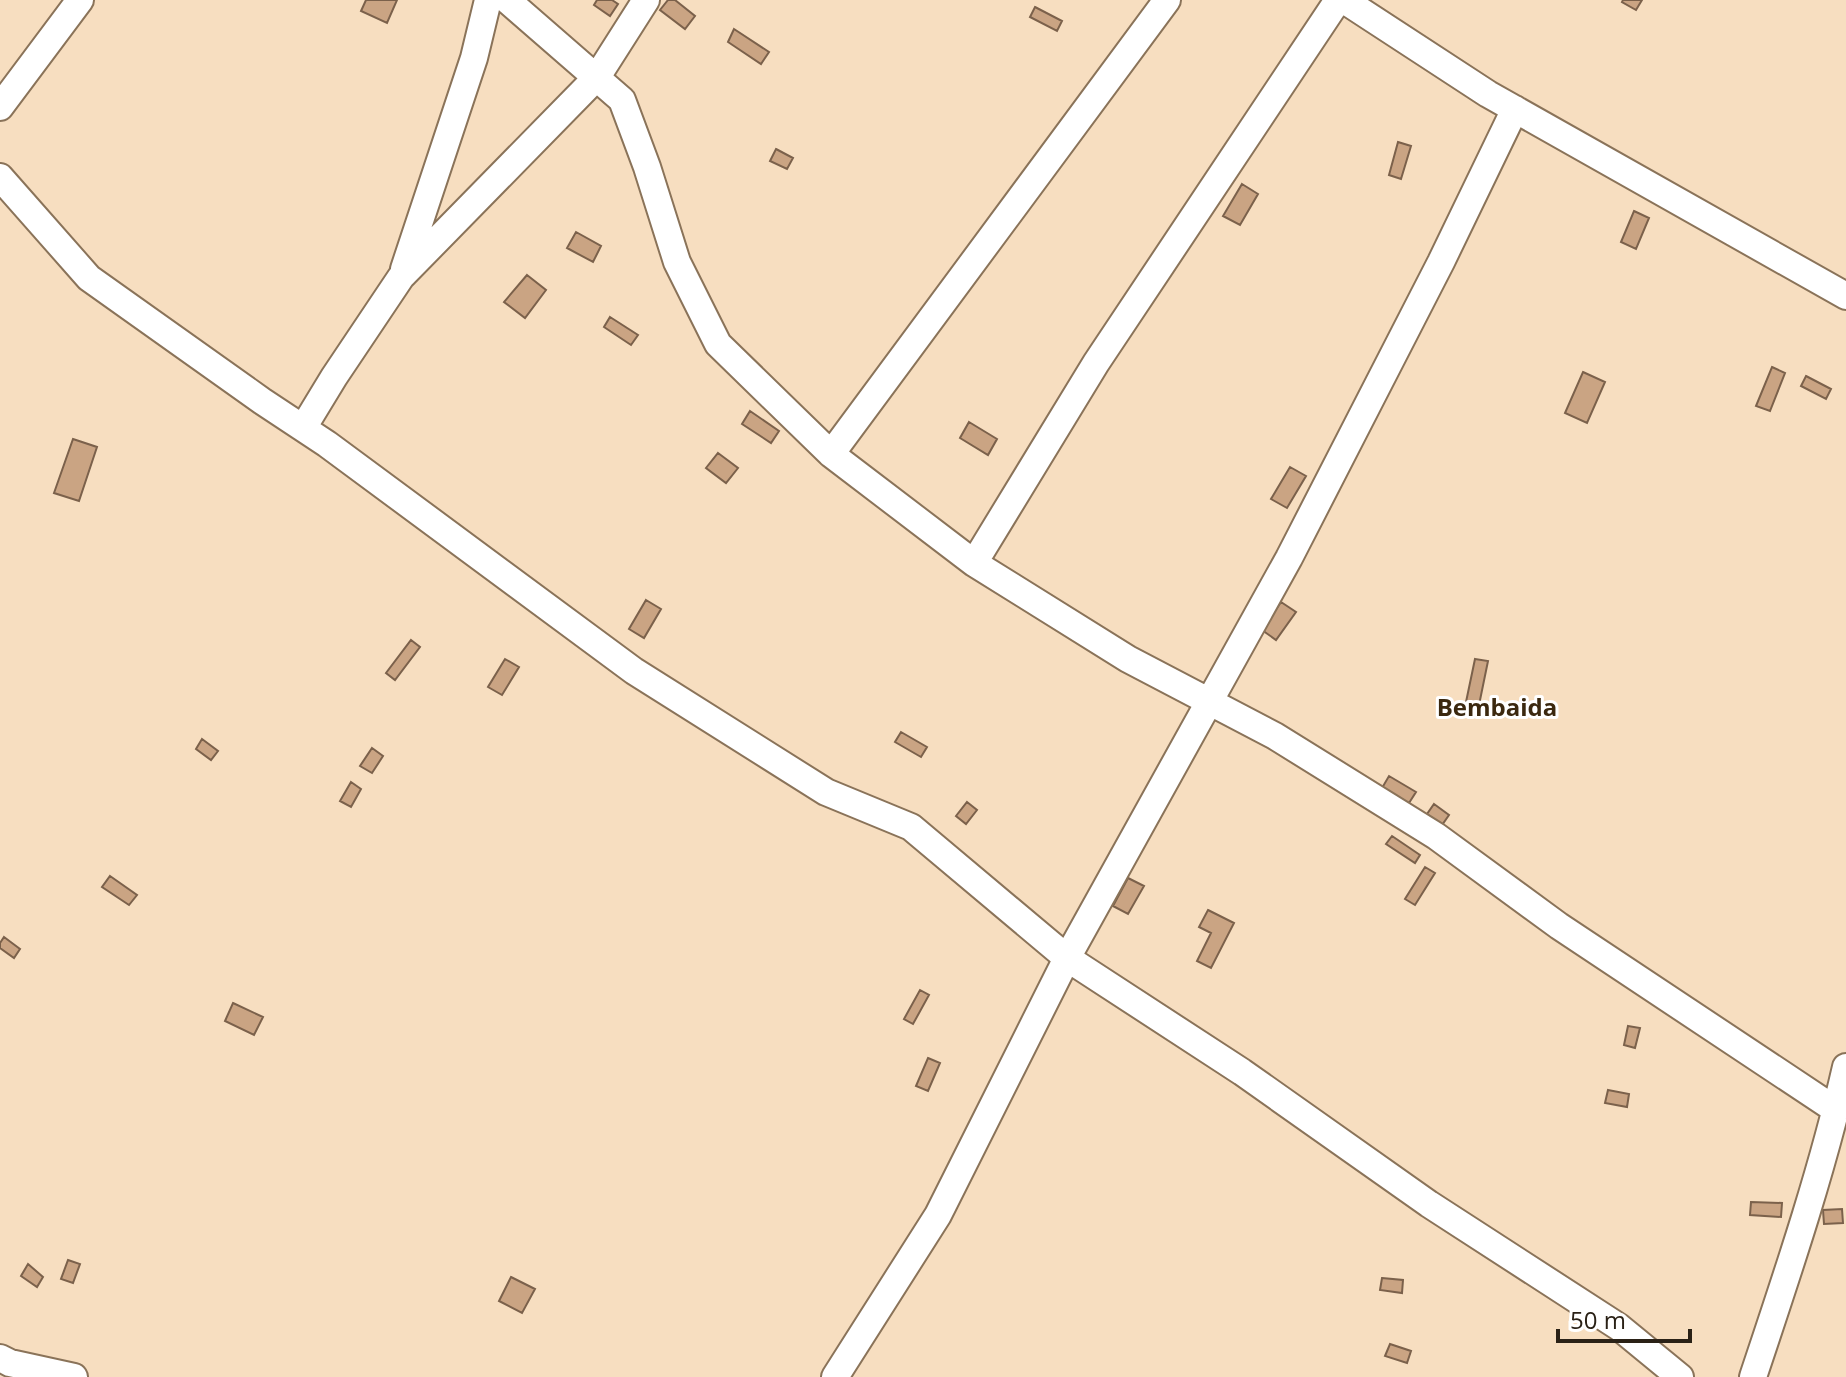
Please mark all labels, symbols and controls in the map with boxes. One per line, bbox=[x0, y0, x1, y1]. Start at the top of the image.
district label: Bembaida bbox=[1437, 690, 1557, 723]
scale bar bbox=[1558, 1293, 1690, 1343]
text: 50 m bbox=[1570, 1303, 1626, 1336]

